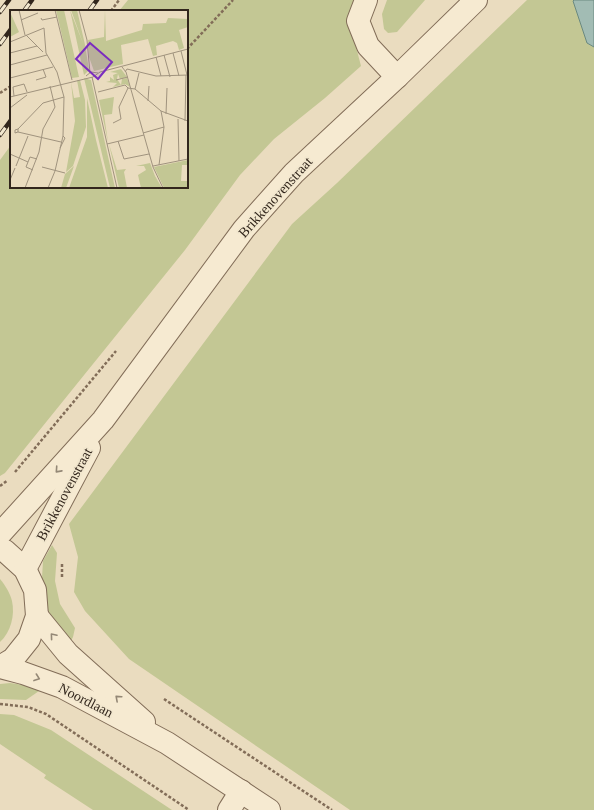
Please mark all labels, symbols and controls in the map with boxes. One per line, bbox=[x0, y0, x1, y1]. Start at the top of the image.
inset map bbox=[10, 10, 188, 188]
street label: Brikkenovenstraat bbox=[235, 154, 315, 240]
street label: Brikkenovenstraat bbox=[34, 445, 95, 543]
one-way arrow bbox=[56, 465, 63, 472]
one-way arrow bbox=[50, 633, 57, 640]
one-way arrow bbox=[34, 673, 41, 681]
street label: Noordlaan bbox=[56, 680, 116, 721]
one-way arrow bbox=[115, 695, 122, 702]

